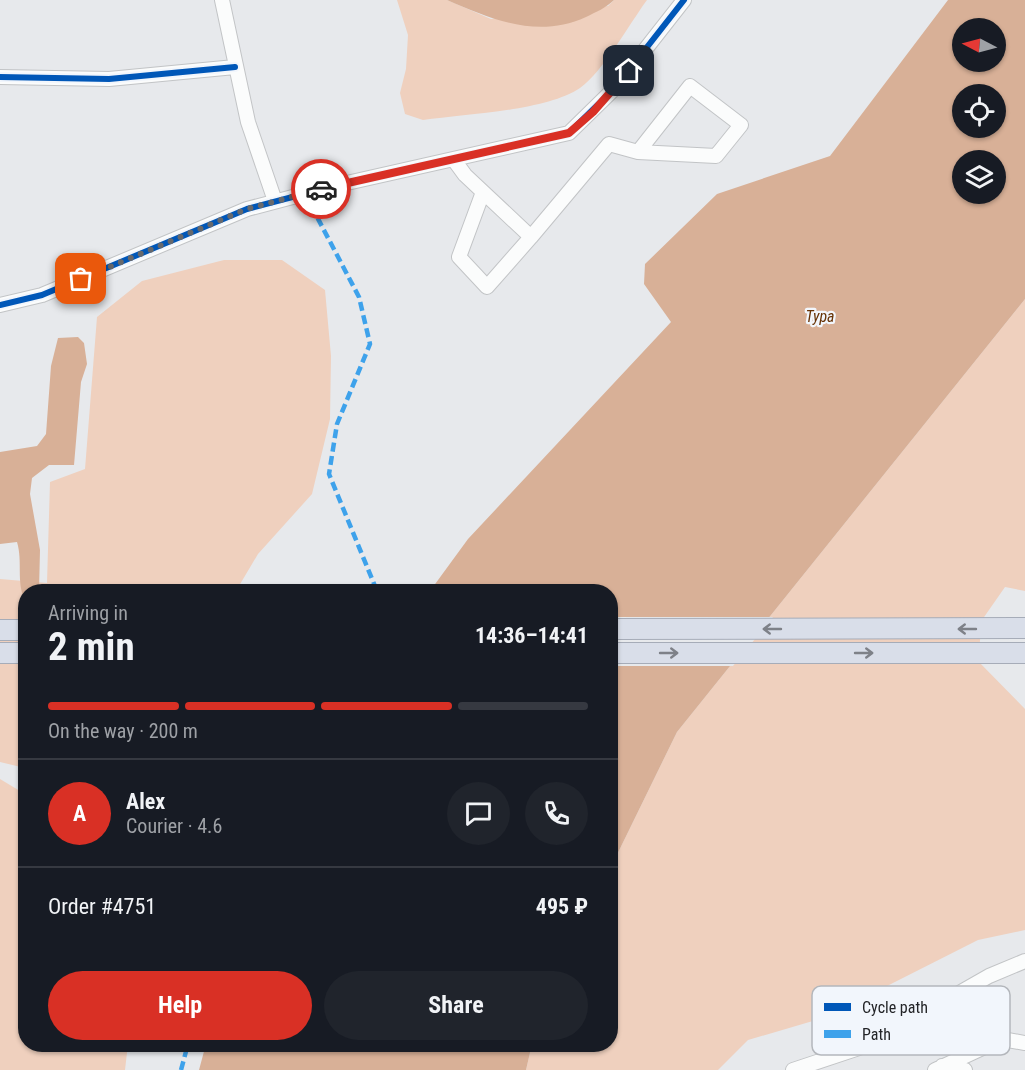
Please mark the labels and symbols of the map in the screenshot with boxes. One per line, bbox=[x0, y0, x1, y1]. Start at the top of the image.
north arrow bbox=[952, 18, 1006, 72]
pin bbox=[603, 45, 654, 96]
courier bbox=[291, 159, 351, 219]
pin bbox=[55, 253, 106, 304]
water label: Тура bbox=[805, 307, 835, 326]
one-way arrow bbox=[762, 623, 782, 635]
one-way arrow bbox=[957, 623, 977, 634]
one-way arrow bbox=[658, 647, 678, 659]
one-way arrow bbox=[853, 647, 873, 659]
legend bbox=[812, 986, 1010, 1055]
text: Cycle path bbox=[862, 998, 928, 1017]
text: Path bbox=[862, 1025, 891, 1044]

